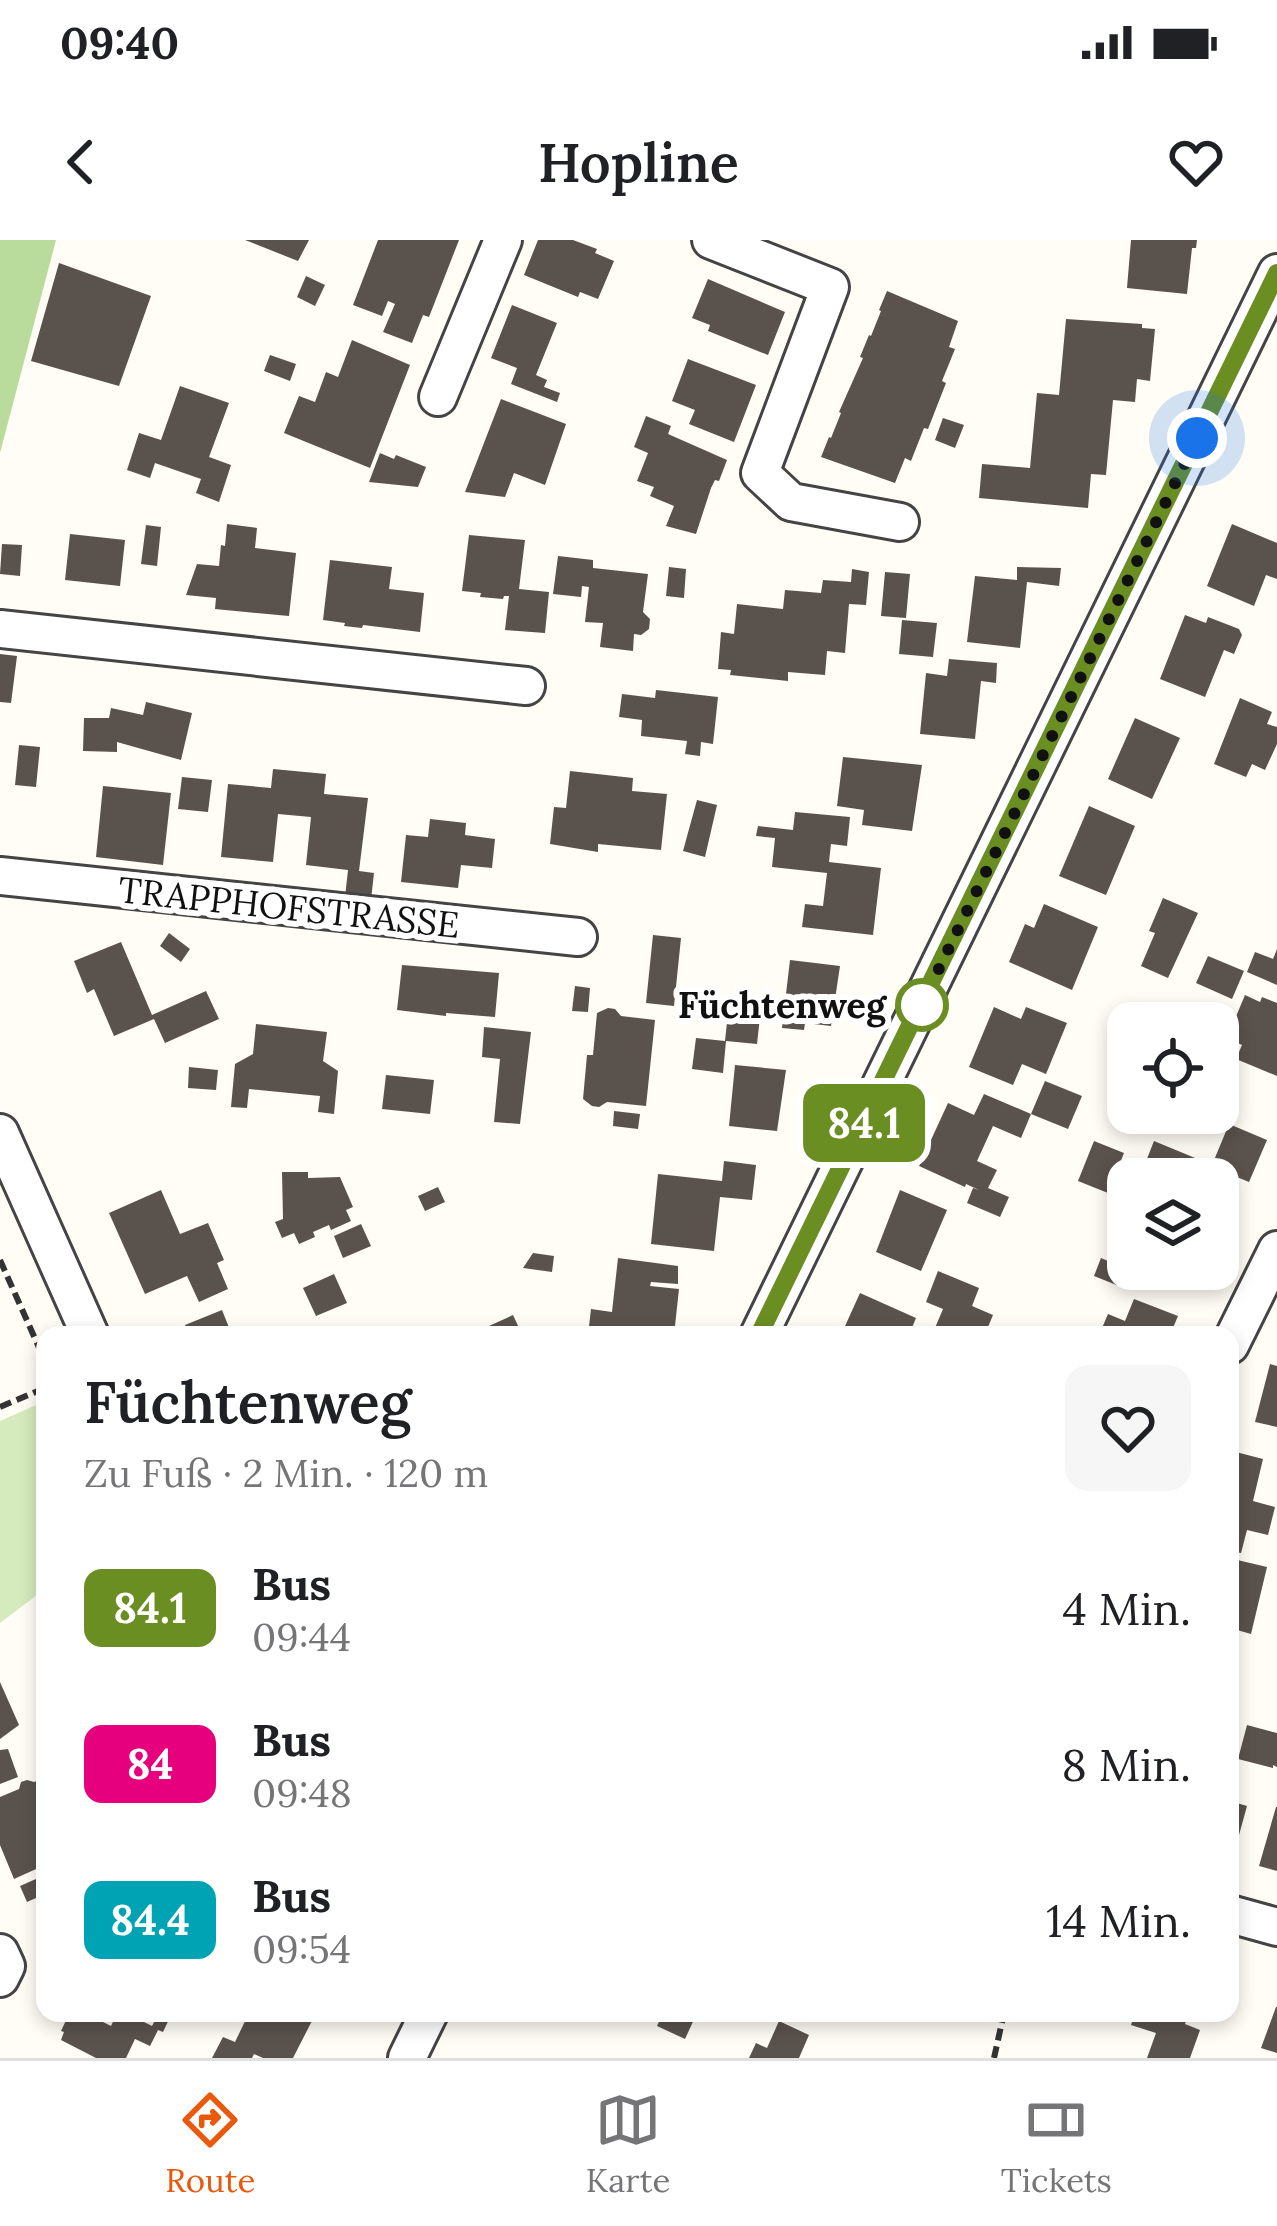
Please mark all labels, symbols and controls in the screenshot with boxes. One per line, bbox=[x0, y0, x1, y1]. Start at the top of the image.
text: 09:40 bbox=[60, 14, 179, 71]
text: Hopline bbox=[538, 128, 739, 197]
icon: back bbox=[48, 129, 114, 195]
icon: heart bbox=[1163, 129, 1229, 195]
your location bbox=[1167, 408, 1227, 468]
street label: TRAPPHOFSTRASSE bbox=[116, 866, 462, 948]
marker: Füchtenweg bbox=[897, 980, 947, 1030]
place label: Füchtenweg bbox=[678, 982, 888, 1028]
map controls bbox=[1107, 1002, 1239, 1290]
button: locate bbox=[1107, 1002, 1239, 1134]
line badge: 84.1 bbox=[780, 1084, 948, 1162]
text: 84.1 bbox=[827, 1096, 901, 1150]
button: layers bbox=[1107, 1158, 1239, 1290]
button: heart bbox=[1065, 1365, 1191, 1491]
text: Füchtenweg bbox=[84, 1366, 411, 1439]
text: Zu Fuß · 2 Min. · 120 m bbox=[84, 1448, 488, 1498]
text: Bus bbox=[252, 1555, 331, 1612]
text: 4 Min. bbox=[1062, 1580, 1191, 1637]
text: 84.1 bbox=[113, 1581, 187, 1635]
text: 09:44 bbox=[252, 1612, 351, 1662]
text: Bus bbox=[252, 1711, 331, 1768]
text: 8 Min. bbox=[1062, 1736, 1191, 1793]
text: 84 bbox=[127, 1737, 174, 1791]
text: 09:48 bbox=[252, 1768, 352, 1818]
text: Bus bbox=[252, 1867, 331, 1924]
text: 14 Min. bbox=[1046, 1892, 1191, 1949]
text: 84.4 bbox=[110, 1893, 190, 1947]
text: 09:54 bbox=[252, 1924, 351, 1974]
tab: Route bbox=[165, 2087, 255, 2201]
tab: Karte bbox=[586, 2087, 670, 2201]
tab: Tickets bbox=[1001, 2087, 1112, 2201]

